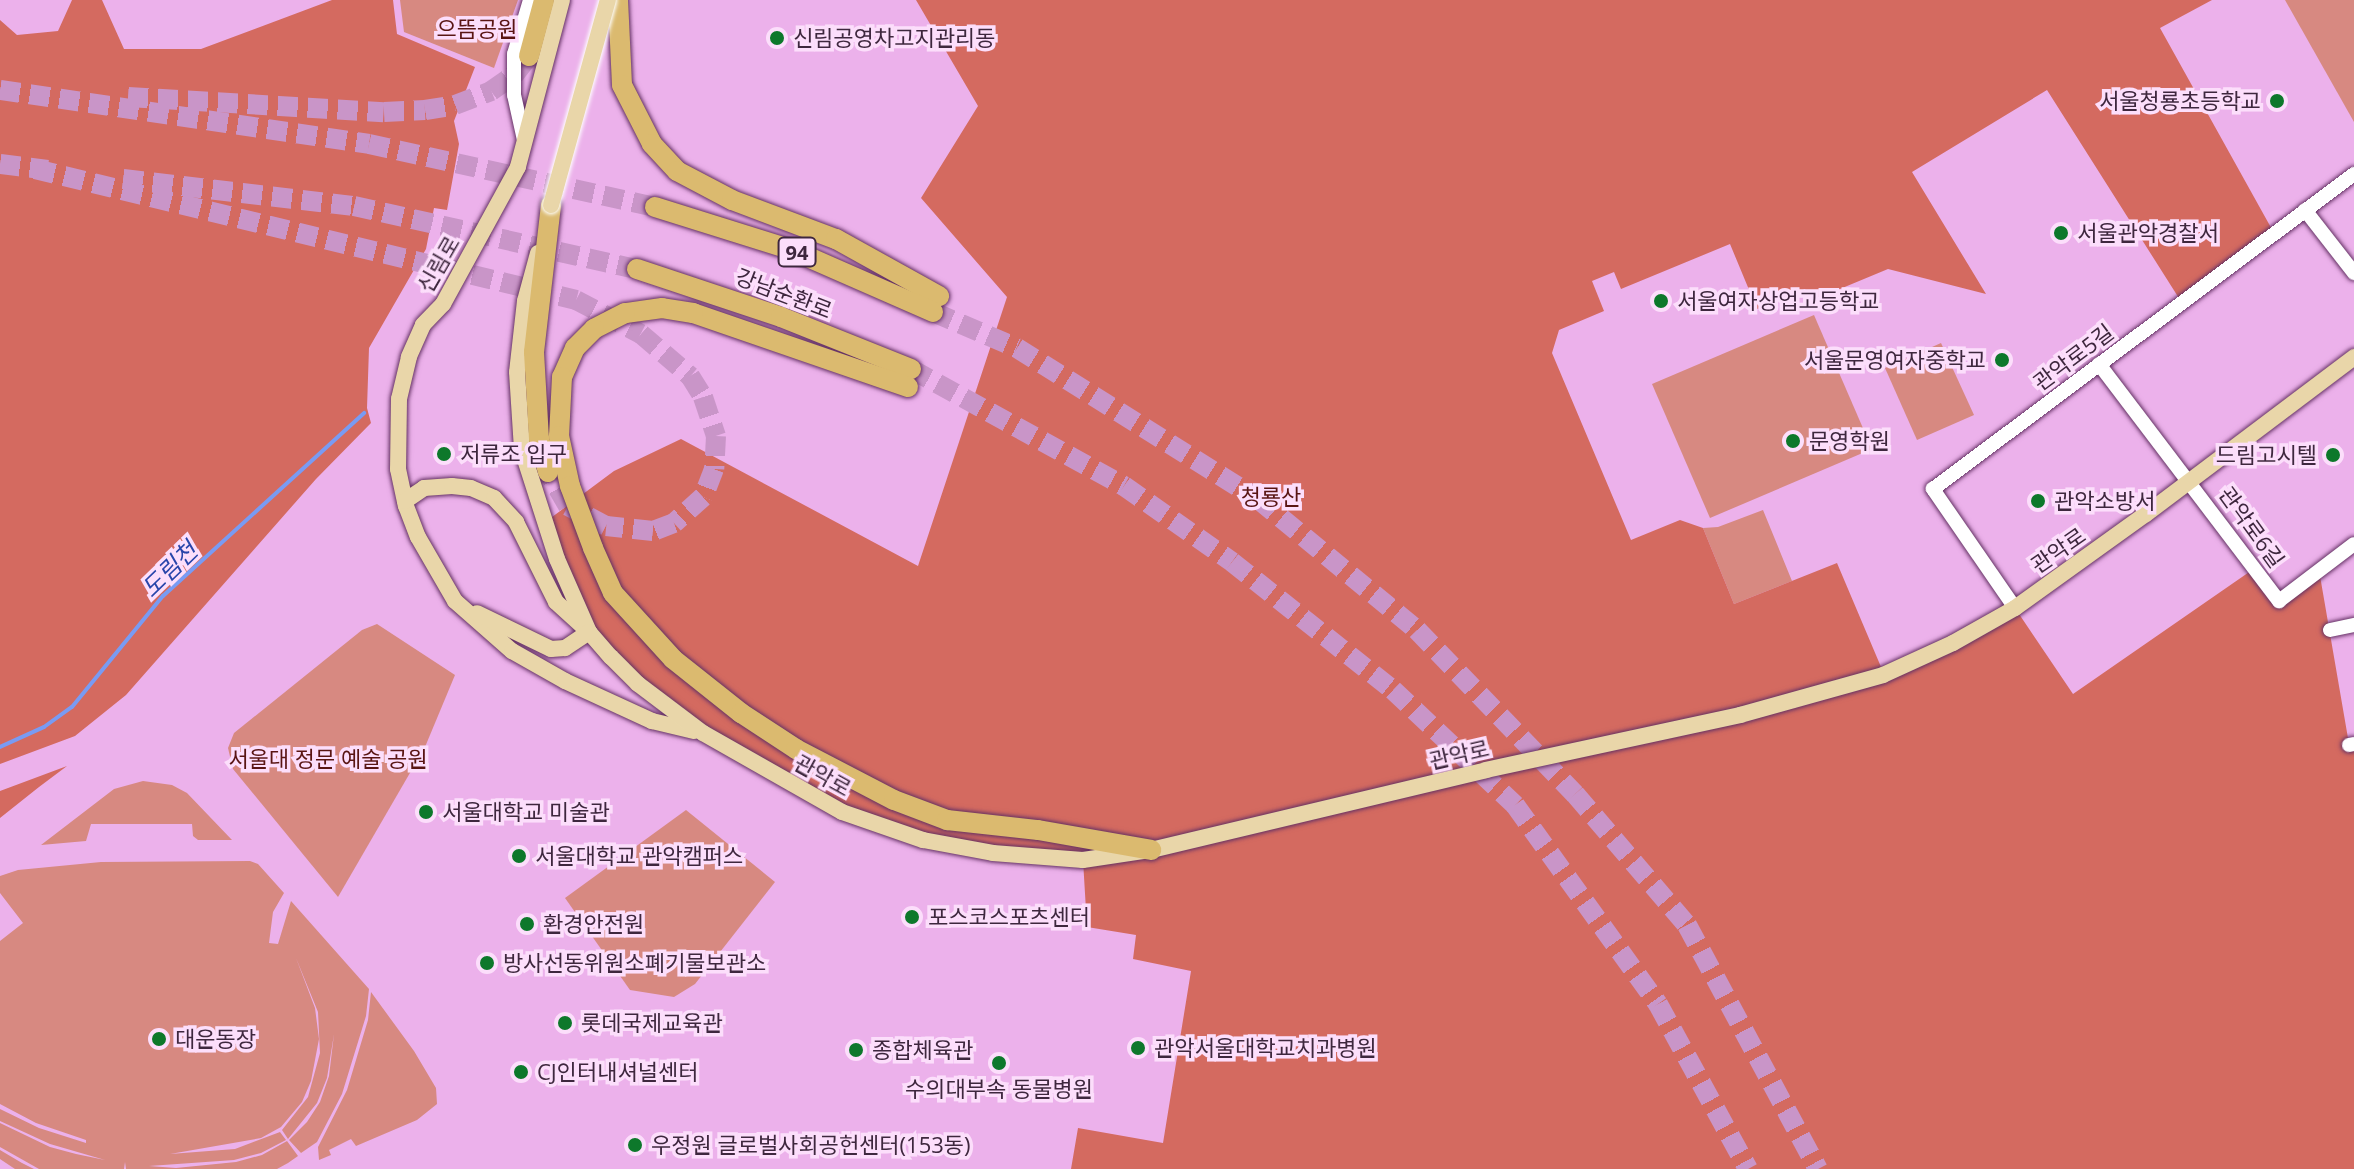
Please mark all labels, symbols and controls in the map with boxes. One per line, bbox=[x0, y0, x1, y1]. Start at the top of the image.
park label: 으뜸공원 bbox=[437, 16, 517, 42]
place label: 신림공영차고지관리동 bbox=[793, 25, 995, 51]
marker: 신림공영차고지관리동 bbox=[768, 29, 786, 47]
place label: 서울청룡초등학교 bbox=[2099, 88, 2261, 114]
marker: 서울청룡초등학교 bbox=[2268, 92, 2286, 110]
place label: 서울관악경찰서 bbox=[2077, 220, 2219, 246]
marker: 서울관악경찰서 bbox=[2052, 224, 2070, 242]
street label: 신림로 bbox=[411, 231, 465, 297]
road number: 94 bbox=[777, 236, 817, 268]
street label: 강남순환로 bbox=[732, 263, 836, 323]
place label: 서울여자상업고등학교 bbox=[1677, 288, 1879, 314]
marker: 서울여자상업고등학교 bbox=[1652, 292, 1670, 310]
street label: 관악로5길 bbox=[2028, 318, 2118, 396]
place label: 서울문영여자중학교 bbox=[1804, 347, 1986, 373]
marker: 서울문영여자중학교 bbox=[1993, 351, 2011, 369]
place label: 문영학원 bbox=[1809, 428, 1890, 454]
marker: 문영학원 bbox=[1784, 432, 1802, 450]
place label: 저류조 입구 bbox=[460, 441, 567, 467]
place label: 드림고시텔 bbox=[2216, 442, 2317, 468]
marker: 저류조 입구 bbox=[435, 445, 453, 463]
marker: 드림고시텔 bbox=[2324, 446, 2342, 464]
street label: 관악로6길 bbox=[2214, 481, 2290, 573]
park label: 청룡산 bbox=[1241, 484, 1301, 510]
place label: 관악소방서 bbox=[2054, 488, 2155, 514]
marker: 관악소방서 bbox=[2029, 492, 2047, 510]
street label: 관악로 bbox=[2026, 522, 2090, 578]
water label: 도림천 bbox=[135, 536, 203, 602]
street label: 관악로 bbox=[1426, 734, 1492, 774]
park label: 서울대 정문 예술 공원 bbox=[228, 746, 428, 772]
street label: 관악로 bbox=[790, 749, 856, 801]
place label: 서울대학교 미술관 bbox=[442, 799, 610, 825]
marker: 서울대학교 미술관 bbox=[417, 803, 435, 821]
place label: 서울대학교 관악캠퍼스 bbox=[535, 843, 743, 869]
marker: 서울대학교 관악캠퍼스 bbox=[510, 847, 528, 865]
place label: 포스코스포츠센터 bbox=[928, 904, 1090, 930]
marker: 포스코스포츠센터 bbox=[903, 908, 921, 926]
place label: 환경안전원 bbox=[543, 911, 644, 937]
marker: 환경안전원 bbox=[518, 915, 536, 933]
place label: 방사선동위원소폐기물보관소 bbox=[503, 950, 766, 976]
marker: 방사선동위원소폐기물보관소 bbox=[478, 954, 496, 972]
place label: 롯데국제교육관 bbox=[581, 1010, 723, 1036]
marker: 롯데국제교육관 bbox=[556, 1014, 574, 1032]
place label: 대운동장 bbox=[175, 1026, 256, 1052]
marker: 대운동장 bbox=[150, 1030, 168, 1048]
place label: 관악서울대학교치과병원 bbox=[1154, 1035, 1377, 1061]
place label: 종합체육관 bbox=[872, 1037, 973, 1063]
marker: 관악서울대학교치과병원 bbox=[1129, 1039, 1147, 1057]
marker: 종합체육관 bbox=[847, 1041, 865, 1059]
marker: 수의대부속 동물병원 bbox=[990, 1054, 1008, 1072]
place label: CJ인터내셔널센터 bbox=[537, 1059, 698, 1085]
marker: CJ인터내셔널센터 bbox=[512, 1063, 530, 1081]
place label: 수의대부속 동물병원 bbox=[905, 1076, 1093, 1102]
place label: 우정원 글로벌사회공헌센터(153동) bbox=[651, 1132, 971, 1158]
marker: 우정원 글로벌사회공헌센터(153동) bbox=[626, 1136, 644, 1154]

